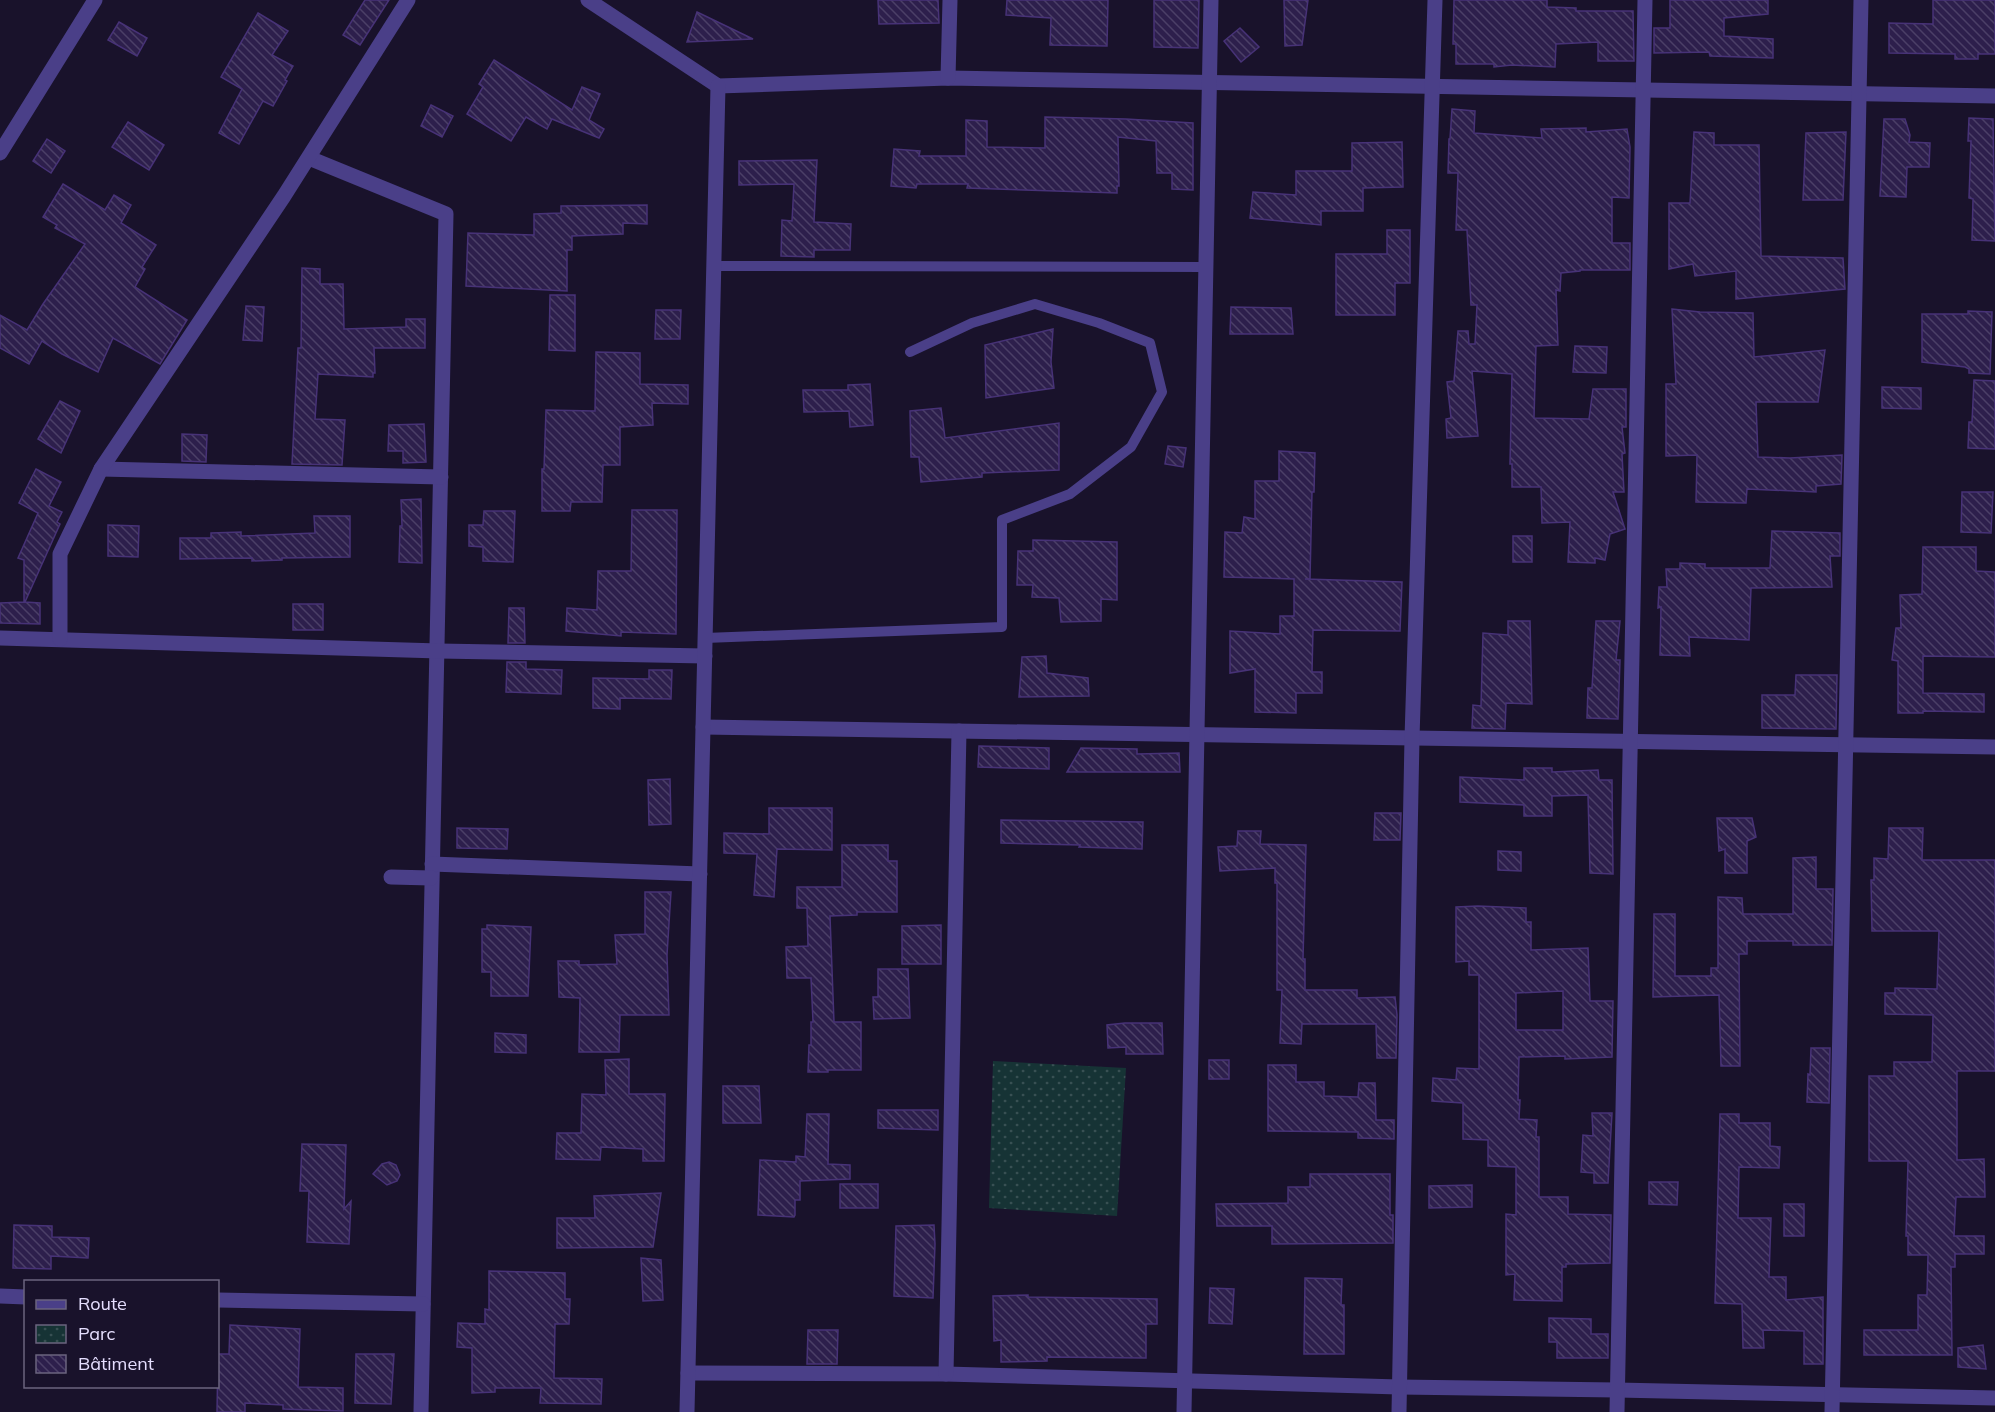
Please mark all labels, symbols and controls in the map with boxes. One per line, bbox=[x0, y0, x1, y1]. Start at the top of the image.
legend bbox=[24, 1280, 219, 1388]
text: Route bbox=[78, 1292, 127, 1315]
text: Parc bbox=[78, 1322, 116, 1345]
text: Bâtiment bbox=[78, 1352, 154, 1375]

